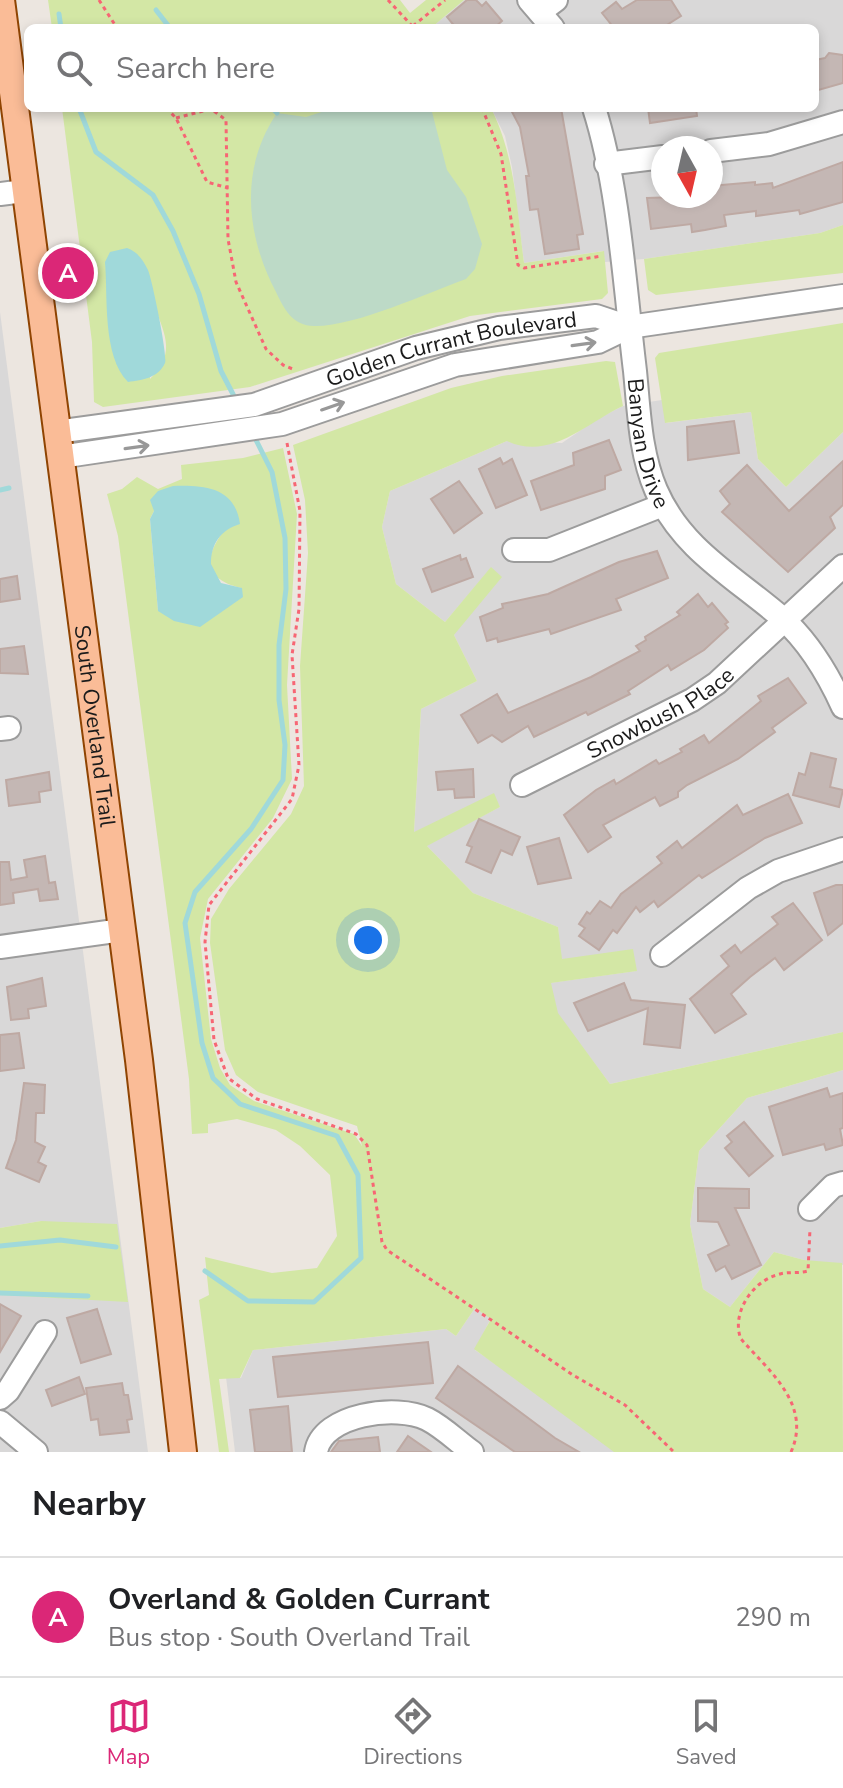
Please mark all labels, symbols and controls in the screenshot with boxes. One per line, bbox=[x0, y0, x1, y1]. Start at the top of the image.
search box bbox=[24, 24, 819, 112]
icon: search bbox=[52, 46, 96, 90]
text: Search here bbox=[116, 48, 275, 89]
north arrow bbox=[651, 136, 723, 208]
pin: A bbox=[42, 243, 94, 303]
street label: Golden Currant Boulevard bbox=[322, 305, 579, 395]
one-way arrow bbox=[571, 336, 596, 351]
street label: Banyan Drive bbox=[620, 377, 676, 514]
one-way arrow bbox=[320, 398, 345, 412]
one-way arrow bbox=[124, 439, 150, 454]
street label: South Overland Trail bbox=[67, 623, 123, 829]
street label: Snowbush Place bbox=[582, 661, 741, 766]
your location bbox=[348, 920, 388, 960]
text: Nearby bbox=[32, 1481, 146, 1527]
text: Overland & Golden Currant bbox=[108, 1579, 489, 1620]
text: A bbox=[48, 1600, 68, 1635]
text: 290 m bbox=[735, 1600, 811, 1635]
text: Bus stop · South Overland Trail bbox=[108, 1620, 470, 1655]
tab: Map bbox=[107, 1694, 151, 1772]
tab: Directions bbox=[364, 1694, 463, 1772]
tab: Saved bbox=[676, 1694, 736, 1772]

